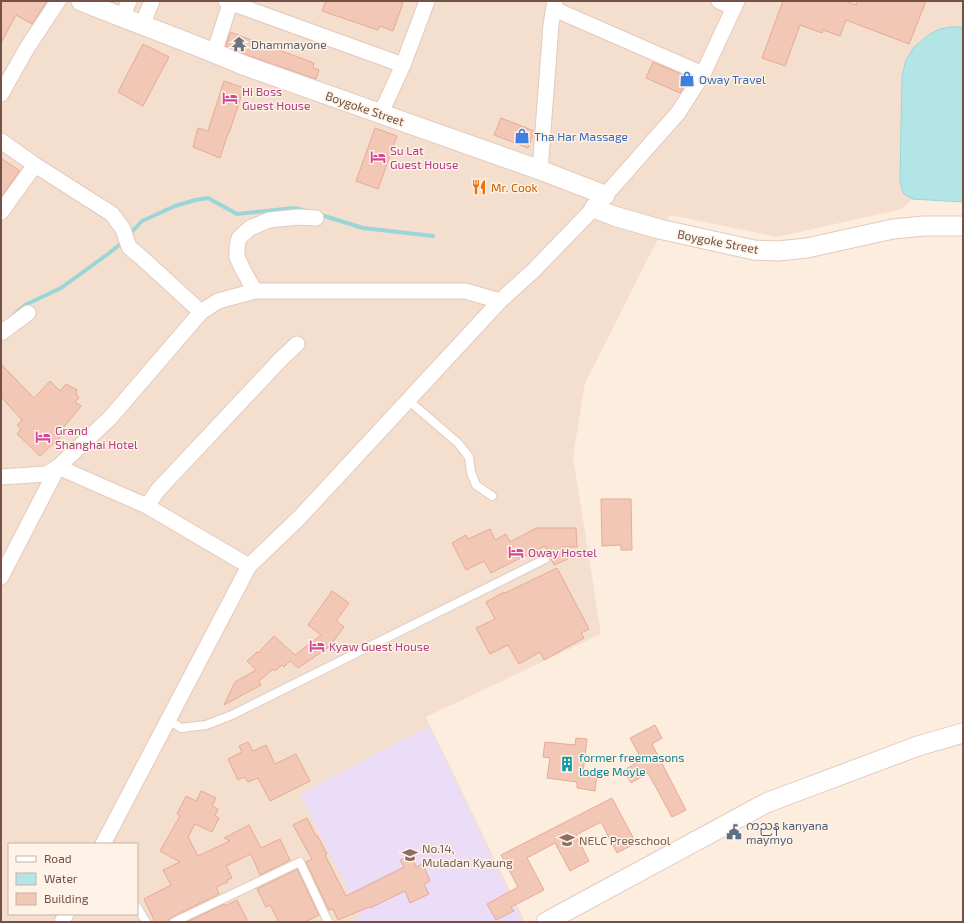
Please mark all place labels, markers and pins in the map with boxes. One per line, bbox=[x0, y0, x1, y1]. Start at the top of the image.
temple icon: Dhammayone bbox=[230, 35, 248, 53]
place label: Dhammayone bbox=[251, 37, 327, 51]
shop icon: Oway Travel bbox=[678, 70, 696, 88]
place label: Oway Travel bbox=[699, 72, 766, 86]
place label: Hi Boss Guest House bbox=[242, 84, 310, 112]
hotel icon: Hi Boss Guest House bbox=[221, 89, 239, 107]
shop icon: Tha Har Massage bbox=[513, 127, 531, 145]
place label: Tha Har Massage bbox=[534, 129, 628, 143]
place label: Su Lat Guest House bbox=[390, 143, 458, 171]
hotel icon: Su Lat Guest House bbox=[369, 148, 387, 166]
restaurant icon: Mr. Cook bbox=[470, 178, 488, 196]
place label: Mr. Cook bbox=[491, 180, 538, 194]
place label: Grand Shanghai Hotel bbox=[55, 423, 138, 451]
hotel icon: Grand Shanghai Hotel bbox=[34, 428, 52, 446]
hotel icon: Oway Hostel bbox=[507, 543, 525, 561]
place label: Oway Hostel bbox=[528, 545, 597, 559]
hotel icon: Kyaw Guest House bbox=[308, 637, 326, 655]
place label: Kyaw Guest House bbox=[329, 639, 429, 653]
place label: former freemasons lodge Moyle bbox=[579, 750, 684, 778]
building icon: former freemasons lodge Moyle bbox=[558, 755, 576, 773]
place label: ကညန kanyana maymyo bbox=[746, 818, 828, 846]
public building icon: ကညန kanyana maymyo bbox=[725, 823, 743, 841]
school or university icon: NELC Preeschool bbox=[558, 831, 576, 849]
place label: NELC Preeschool bbox=[579, 833, 671, 847]
place label: No.14, Muladan Kyaung bbox=[422, 841, 513, 869]
school or university icon: No.14, Muladan Kyaung bbox=[401, 846, 419, 864]

